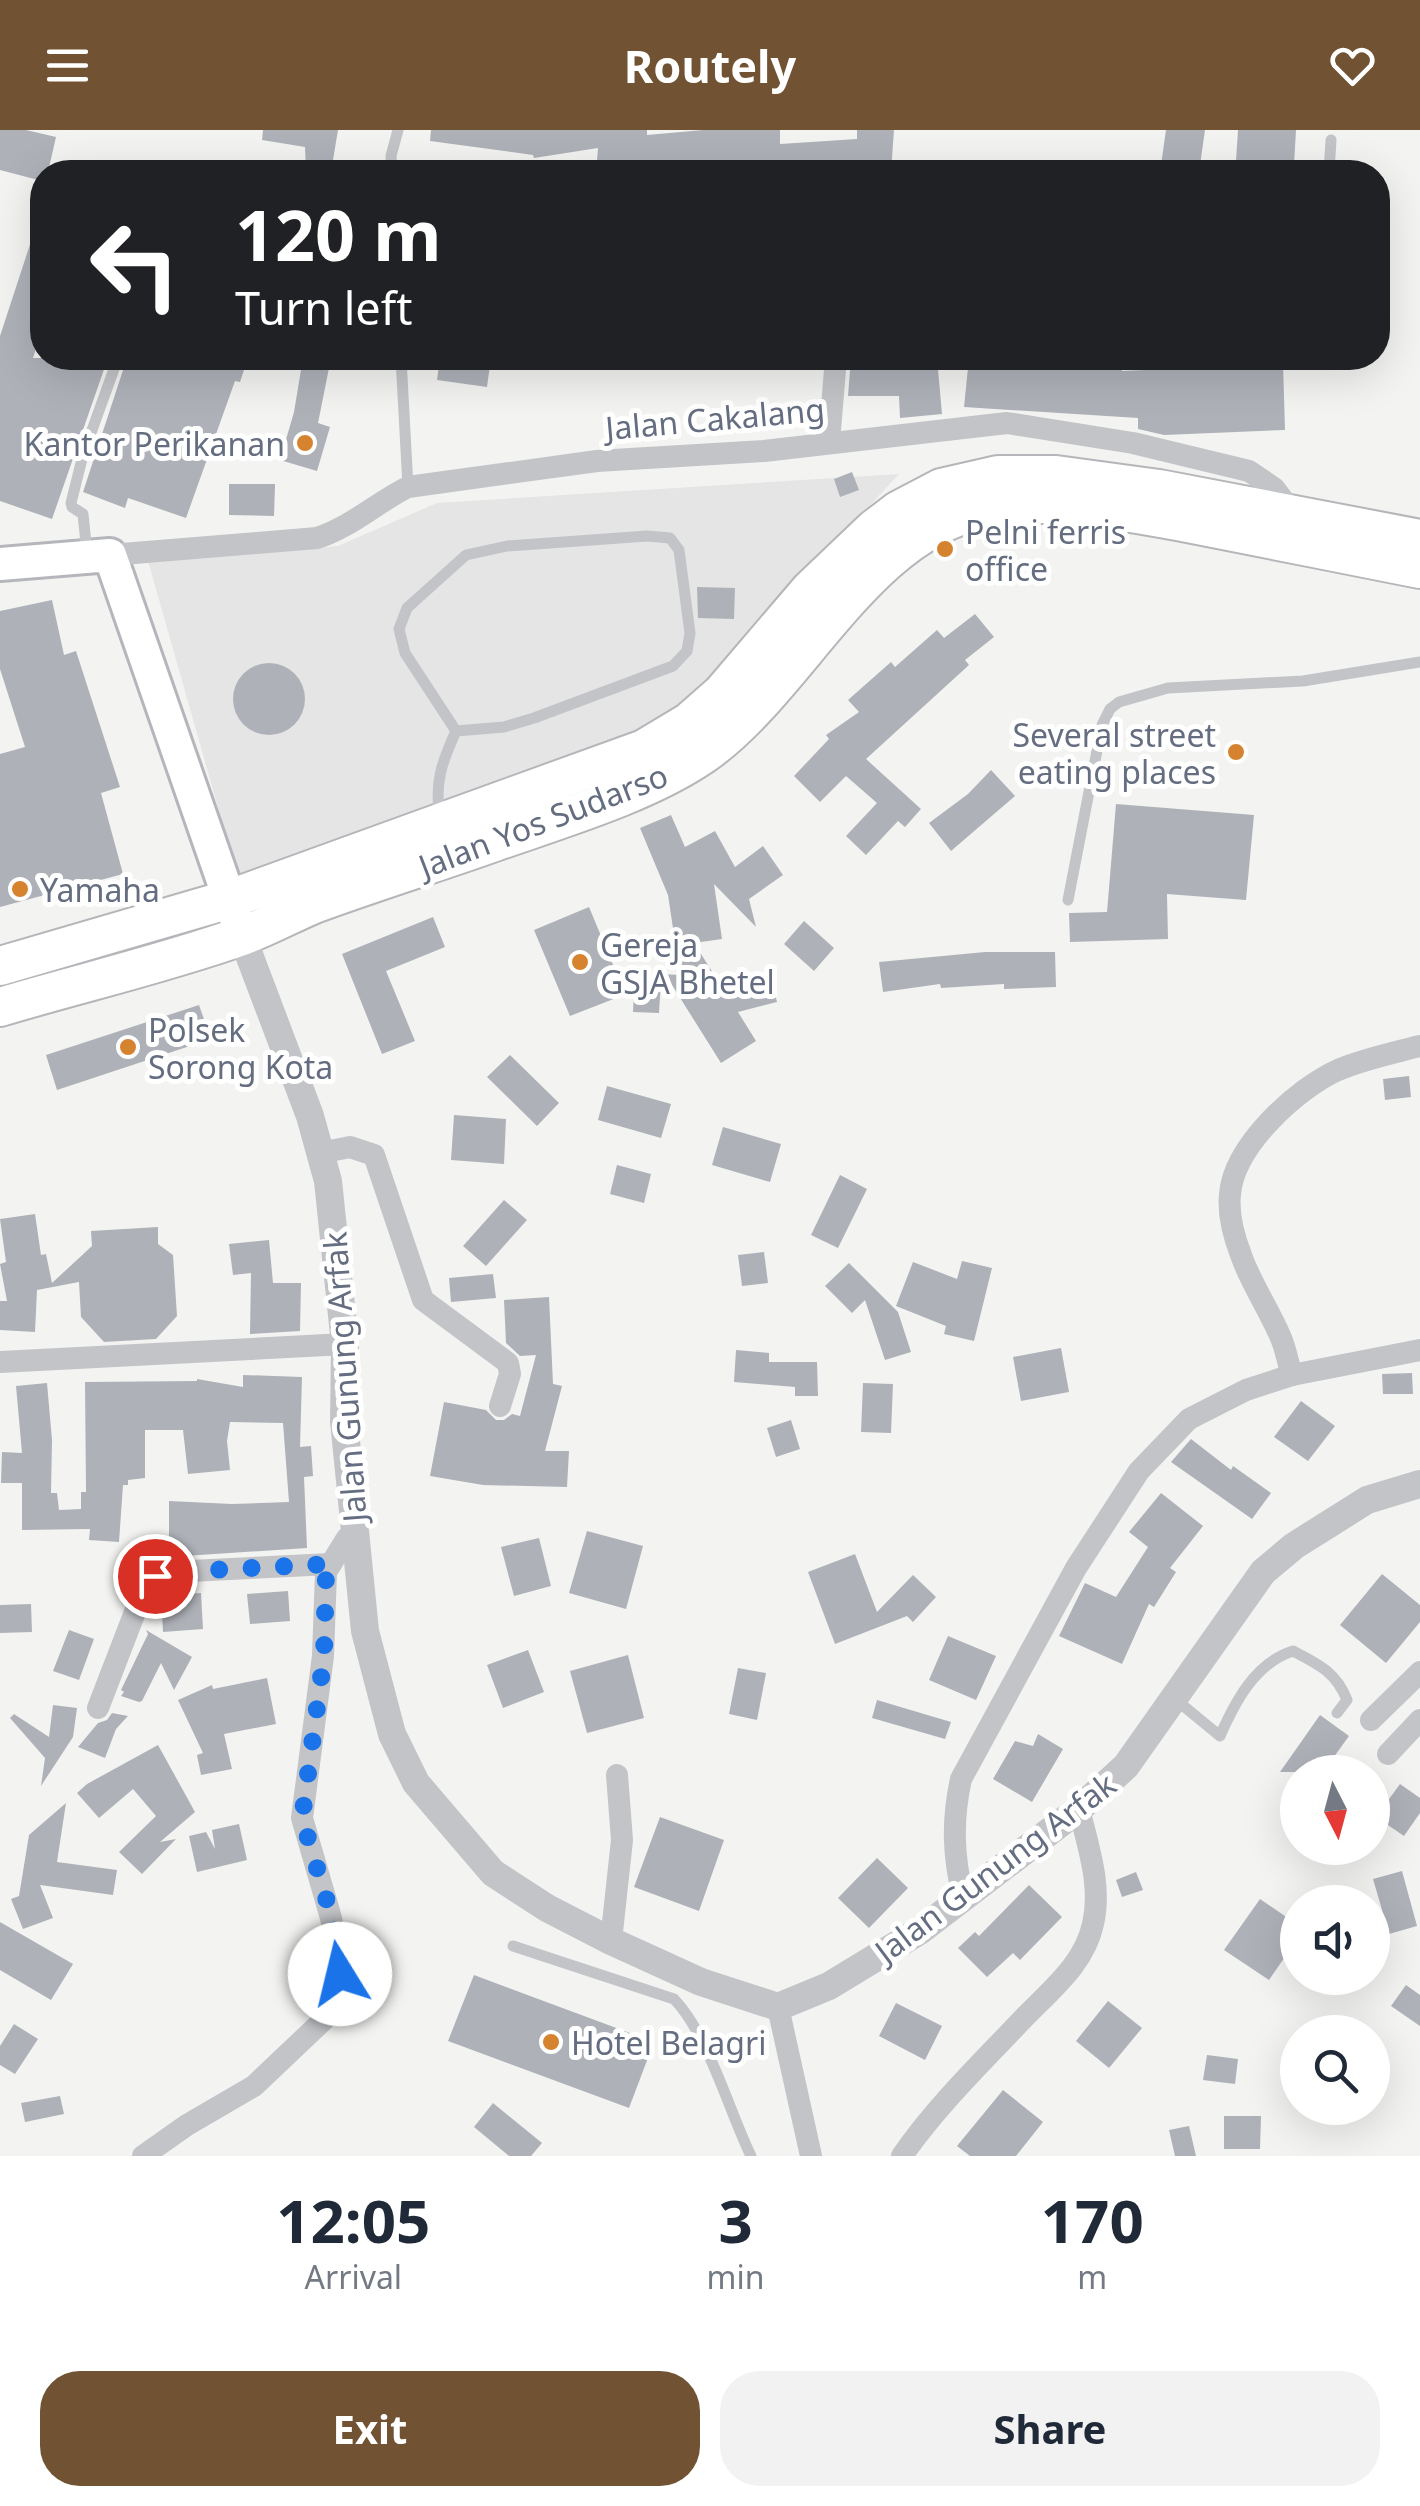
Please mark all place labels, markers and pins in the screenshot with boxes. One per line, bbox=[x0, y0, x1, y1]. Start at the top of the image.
place label: Kantor Perikanan bbox=[24, 422, 285, 465]
marker: Kantor Perikanan bbox=[294, 432, 316, 454]
place label: Pelni ferris office bbox=[965, 510, 1126, 590]
marker: Pelni ferris office bbox=[934, 538, 956, 560]
place label: Several street eating places bbox=[1013, 713, 1216, 793]
marker: Several street eating places bbox=[1225, 741, 1247, 763]
place label: Yamaha bbox=[40, 868, 160, 911]
marker: Yamaha bbox=[9, 878, 31, 900]
place label: Gereja GSJA Bhetel bbox=[600, 923, 775, 1003]
marker: Gereja GSJA Bhetel bbox=[569, 951, 591, 973]
place label: Polsek Sorong Kota bbox=[148, 1008, 333, 1088]
marker: Polsek Sorong Kota bbox=[117, 1036, 139, 1058]
pin bbox=[113, 1534, 198, 1619]
place label: Hotel Belagri bbox=[571, 2021, 766, 2064]
marker: Hotel Belagri bbox=[540, 2031, 562, 2053]

